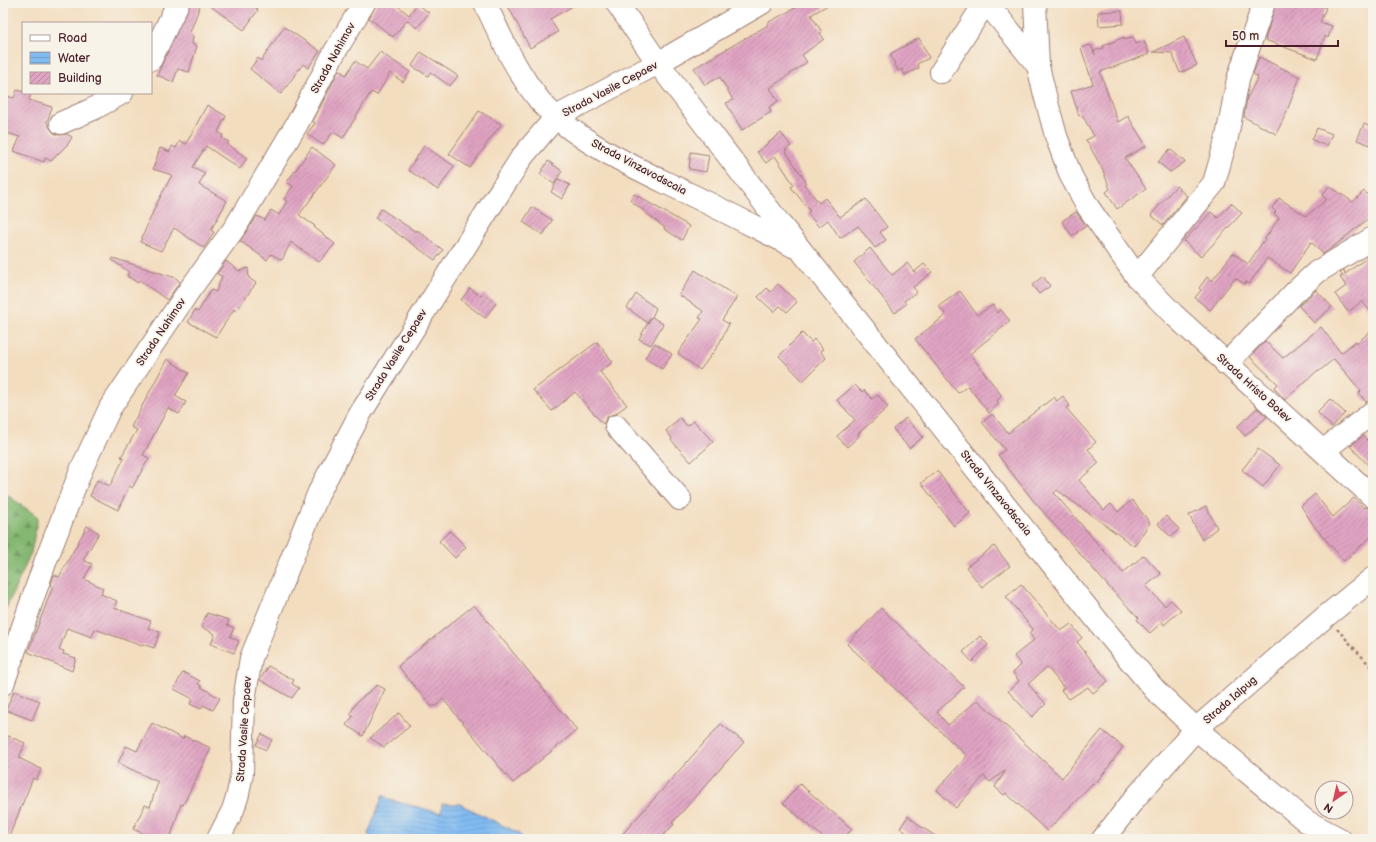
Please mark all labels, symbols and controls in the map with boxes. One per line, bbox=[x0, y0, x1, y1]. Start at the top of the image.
street label: Strada Nahimov bbox=[308, 20, 358, 96]
legend bbox=[22, 22, 152, 94]
scale bar bbox=[1226, 22, 1338, 48]
text: 50 m bbox=[1232, 29, 1259, 44]
text: Road bbox=[58, 31, 87, 46]
text: Water bbox=[58, 51, 90, 66]
street label: Strada Vasile Cepaev bbox=[560, 58, 660, 120]
text: Building bbox=[58, 71, 102, 86]
street label: Strada Vinzavodscaia bbox=[589, 136, 689, 198]
street label: Strada Nahimov bbox=[133, 295, 189, 368]
street label: Strada Vasile Cepaev bbox=[362, 306, 430, 403]
street label: Strada Hristo Botev bbox=[1214, 351, 1295, 426]
street label: Strada Vinzavodscaia bbox=[958, 448, 1034, 538]
street label: Strada Ialpug bbox=[1201, 673, 1259, 727]
street label: Strada Vasile Cepaev bbox=[234, 675, 254, 782]
north arrow bbox=[1314, 780, 1354, 820]
text: N bbox=[1322, 800, 1336, 816]

